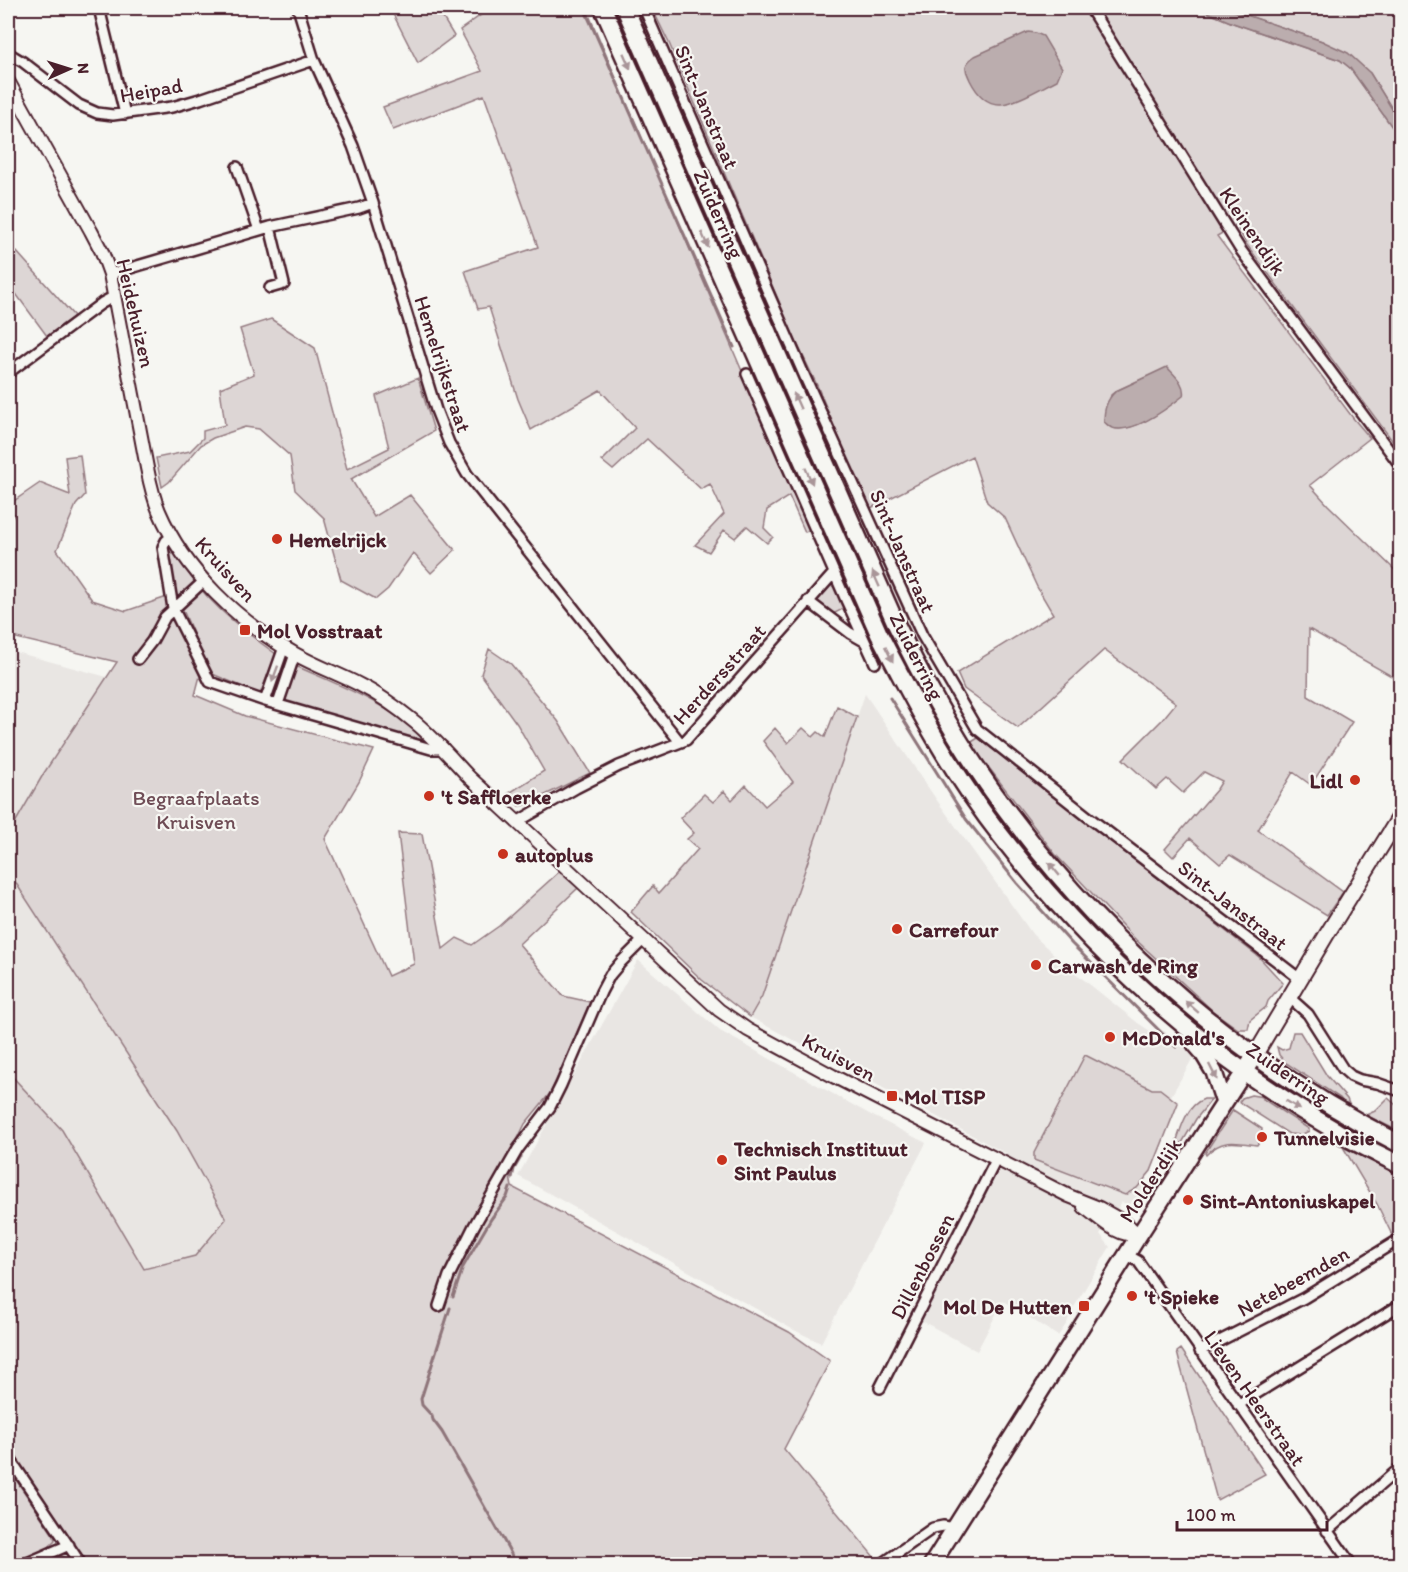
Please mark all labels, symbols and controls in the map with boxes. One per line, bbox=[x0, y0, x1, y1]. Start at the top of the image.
north arrow bbox=[39, 39, 99, 99]
street label: Sint-Janstraat bbox=[670, 41, 744, 173]
one-way arrow bbox=[623, 52, 632, 70]
text: N bbox=[74, 62, 93, 74]
street label: Heipad bbox=[118, 72, 184, 108]
street label: Zuiderring bbox=[688, 166, 750, 263]
street label: Kleinendijk bbox=[1214, 182, 1292, 280]
one-way arrow bbox=[700, 231, 710, 249]
street label: Heidehuizen bbox=[111, 256, 161, 370]
street label: Hemelrijkstraat bbox=[409, 293, 477, 436]
one-way arrow bbox=[792, 391, 802, 409]
one-way arrow bbox=[804, 467, 814, 485]
street label: Sint-Janstraat bbox=[865, 485, 941, 617]
place label: Hemelrijck bbox=[289, 527, 388, 553]
street label: Kruisven bbox=[190, 531, 262, 607]
marker: Hemelrijck bbox=[270, 532, 284, 546]
one-way arrow bbox=[871, 570, 880, 588]
street label: Zuiderring bbox=[884, 608, 950, 704]
place label: Mol Vosstraat bbox=[257, 618, 382, 643]
street label: Herdersstraat bbox=[667, 618, 771, 730]
marker: Mol Vosstraat bbox=[238, 623, 252, 637]
one-way arrow bbox=[884, 645, 894, 662]
one-way arrow bbox=[269, 665, 279, 683]
place label: Lidl bbox=[1309, 768, 1344, 793]
marker: Lidl bbox=[1348, 773, 1362, 787]
place label: 't Saffloerke bbox=[441, 784, 551, 809]
park label: Begraafplaats Kruisven bbox=[132, 785, 260, 834]
marker: 't Saffloerke bbox=[422, 789, 436, 803]
place label: autoplus bbox=[515, 842, 593, 868]
marker: autoplus bbox=[496, 847, 510, 861]
street label: Sint-Janstraat bbox=[1173, 854, 1293, 956]
one-way arrow bbox=[1048, 861, 1061, 877]
place label: Carrefour bbox=[909, 917, 999, 942]
marker: Carrefour bbox=[890, 922, 904, 936]
place label: Carwash de Ring bbox=[1048, 953, 1199, 979]
marker: Carwash de Ring bbox=[1029, 958, 1043, 972]
one-way arrow bbox=[1184, 1000, 1200, 1013]
place label: McDonald's bbox=[1122, 1025, 1225, 1050]
street label: Kruisven bbox=[798, 1027, 880, 1087]
marker: McDonald's bbox=[1103, 1030, 1117, 1044]
street label: Zuiderring bbox=[1242, 1036, 1335, 1110]
one-way arrow bbox=[1208, 1064, 1218, 1081]
place label: Mol TISP bbox=[904, 1084, 985, 1109]
marker: Mol TISP bbox=[885, 1089, 899, 1103]
one-way arrow bbox=[1285, 1099, 1301, 1110]
place label: Tunnelvisie bbox=[1273, 1125, 1375, 1150]
marker: Tunnelvisie bbox=[1255, 1130, 1269, 1144]
street label: Molderdijk bbox=[1113, 1133, 1187, 1227]
place label: Technisch Instituut Sint Paulus bbox=[733, 1136, 908, 1185]
marker: Technisch Instituut Sint Paulus bbox=[715, 1153, 729, 1167]
place label: Sint-Antoniuskapel bbox=[1200, 1188, 1376, 1214]
marker: Sint-Antoniuskapel bbox=[1181, 1193, 1195, 1207]
street label: Dillenbossen bbox=[885, 1209, 959, 1323]
street label: Netebeemden bbox=[1233, 1240, 1353, 1322]
place label: 't Spieke bbox=[1144, 1284, 1219, 1310]
marker: 't Spieke bbox=[1125, 1289, 1139, 1303]
place label: Mol De Hutten bbox=[943, 1294, 1072, 1319]
marker: Mol De Hutten bbox=[1077, 1299, 1091, 1313]
street label: Lieven Heerstraat bbox=[1199, 1325, 1311, 1471]
scale bar bbox=[1177, 1494, 1327, 1532]
text: 100 m bbox=[1186, 1504, 1236, 1526]

